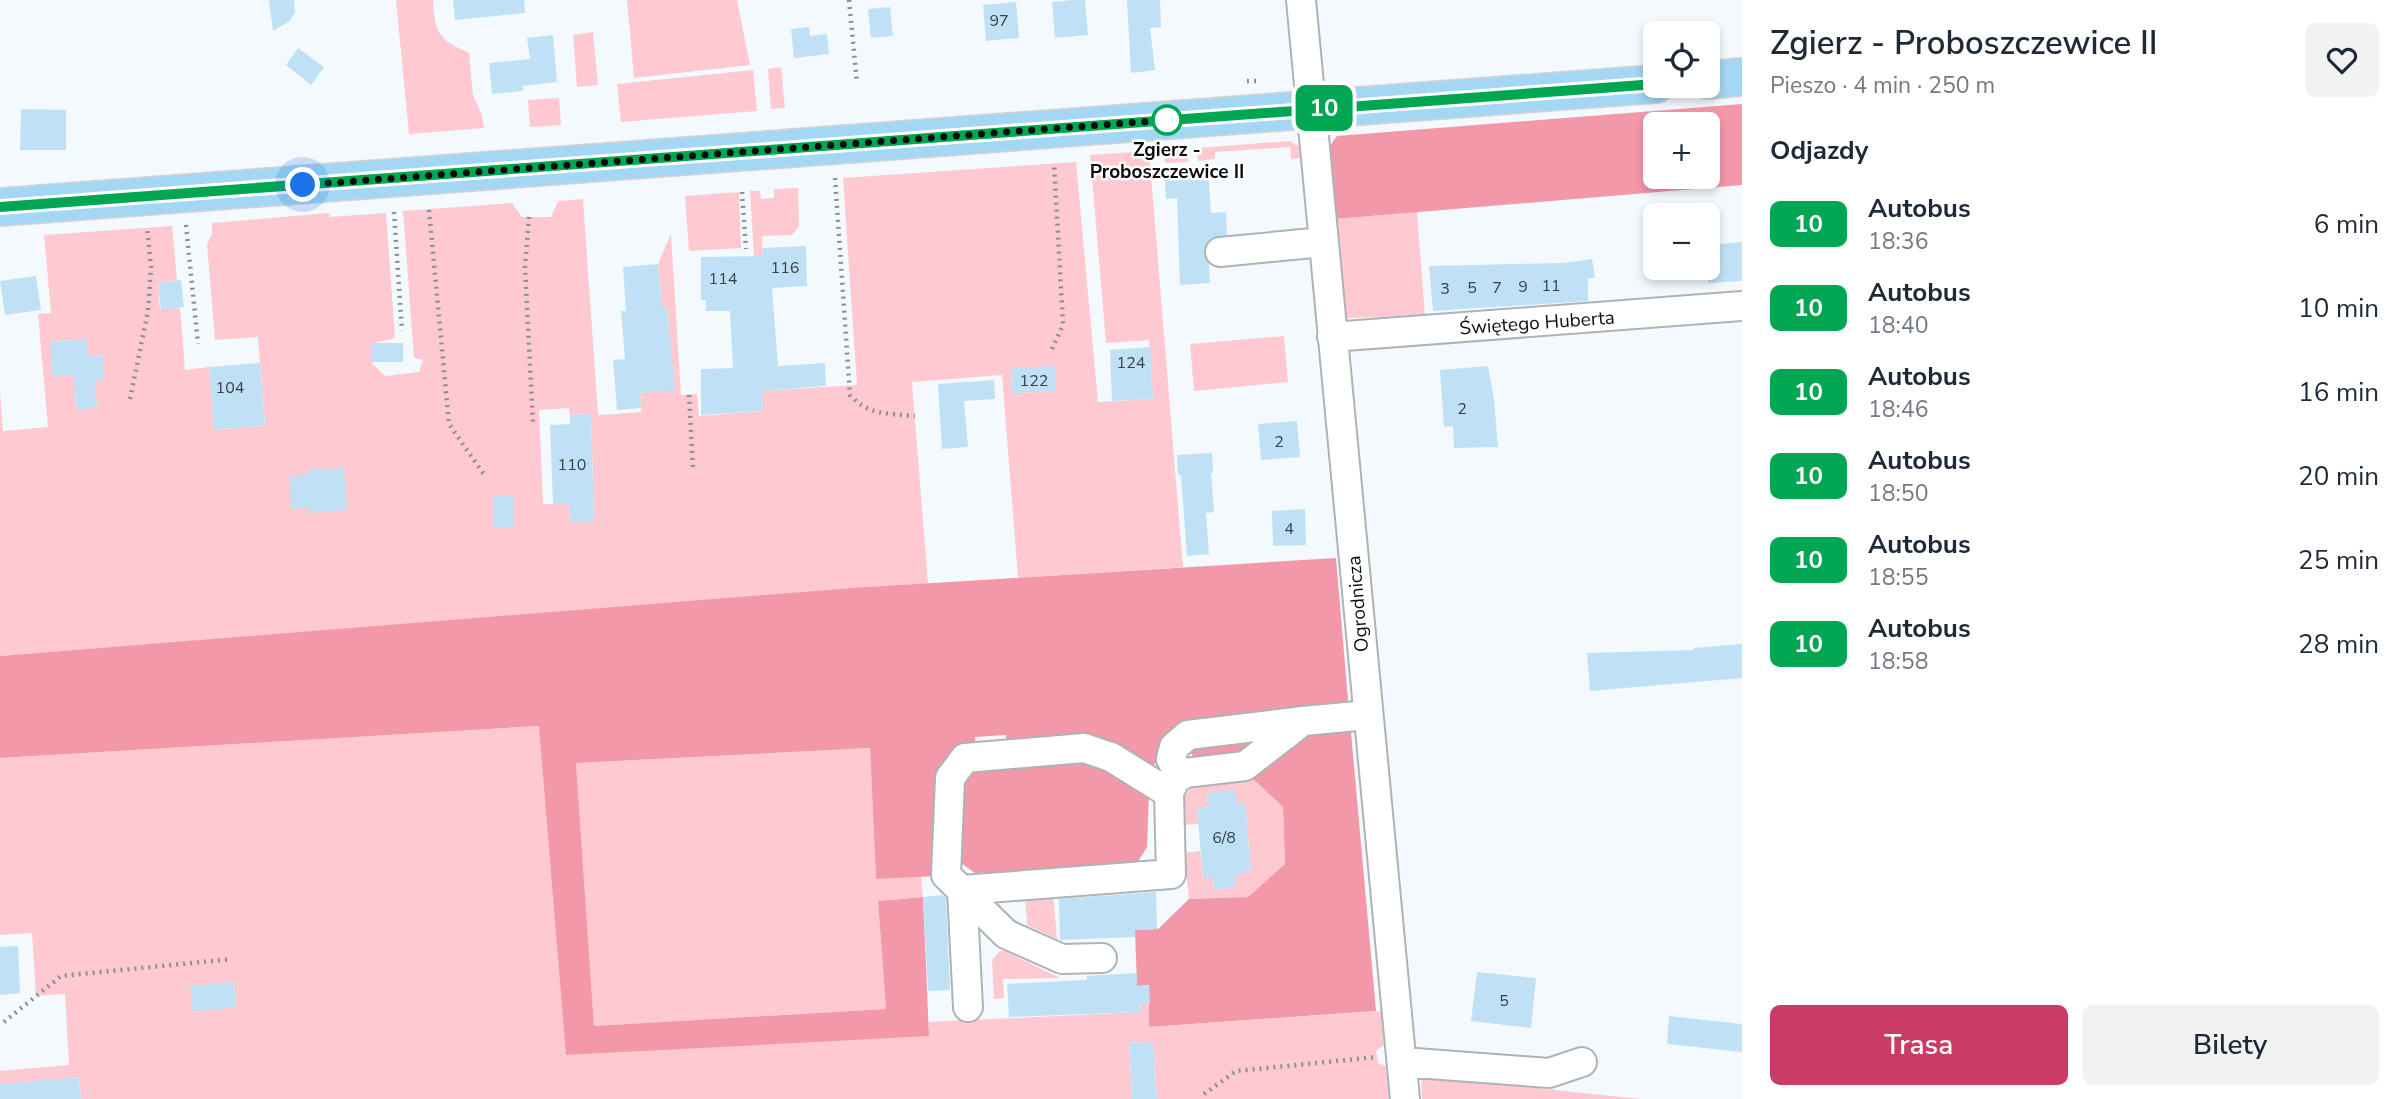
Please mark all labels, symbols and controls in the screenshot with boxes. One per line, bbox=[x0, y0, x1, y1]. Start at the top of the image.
house number: 97 bbox=[989, 10, 1009, 32]
map controls bbox=[1643, 21, 1720, 280]
button: locate bbox=[1643, 21, 1720, 98]
text: Zgierz - Proboszczewice II bbox=[1770, 21, 2158, 66]
button: heart bbox=[2305, 23, 2379, 97]
text: Pieszo · 4 min · 250 m bbox=[1770, 70, 1995, 101]
line badge: 10 bbox=[1292, 85, 1356, 131]
text: 10 bbox=[1310, 92, 1338, 124]
marker: Zgierz - Proboszczewice II bbox=[1152, 105, 1182, 135]
button: + bbox=[1643, 112, 1720, 189]
text: Odjazdy bbox=[1770, 133, 1868, 168]
place label: Zgierz - Proboszczewice II bbox=[1090, 137, 1244, 185]
your location bbox=[285, 167, 320, 202]
text: Autobus bbox=[1868, 191, 1971, 226]
button: − bbox=[1643, 203, 1720, 280]
text: 6 min bbox=[2314, 207, 2379, 242]
text: 10 bbox=[1794, 208, 1823, 240]
text: 18:36 bbox=[1868, 226, 1928, 257]
house number: 116 bbox=[771, 257, 799, 279]
house number: 114 bbox=[709, 268, 738, 290]
house number: 11 bbox=[1541, 275, 1561, 297]
text: Autobus bbox=[1868, 275, 1971, 310]
house number: 9 bbox=[1518, 276, 1528, 298]
house number: 5 bbox=[1467, 277, 1477, 299]
house number: 7 bbox=[1492, 277, 1502, 299]
house number: 3 bbox=[1440, 278, 1450, 300]
text: 10 min bbox=[2298, 291, 2379, 326]
text: 10 bbox=[1794, 292, 1823, 324]
street label: Świętego Huberta bbox=[1459, 305, 1616, 341]
text: 18:40 bbox=[1868, 310, 1928, 341]
house number: 124 bbox=[1117, 352, 1146, 374]
text: Autobus bbox=[1868, 359, 1971, 394]
house number: 122 bbox=[1020, 370, 1048, 392]
text: 16 min bbox=[2298, 375, 2379, 410]
text: 10 bbox=[1794, 376, 1823, 408]
house number: 104 bbox=[216, 377, 245, 399]
text: 18:46 bbox=[1868, 394, 1928, 425]
house number: 2 bbox=[1457, 398, 1467, 420]
house number: 2 bbox=[1274, 431, 1284, 453]
text: Autobus bbox=[1868, 443, 1971, 478]
house number: 110 bbox=[558, 454, 586, 476]
text: 20 min bbox=[2298, 459, 2379, 494]
text: 10 bbox=[1794, 460, 1823, 492]
text: 18:50 bbox=[1868, 478, 1928, 509]
house number: 4 bbox=[1284, 518, 1294, 540]
text: Autobus bbox=[1868, 527, 1971, 562]
text: 25 min bbox=[2298, 543, 2379, 578]
text: 10 bbox=[1794, 544, 1823, 576]
street label: Ogrodnicza bbox=[1341, 555, 1375, 653]
text: 18:55 bbox=[1868, 562, 1928, 593]
text: Autobus bbox=[1868, 611, 1971, 646]
text: 28 min bbox=[2298, 627, 2379, 662]
text: 10 bbox=[1794, 628, 1823, 660]
text: 18:58 bbox=[1868, 646, 1928, 677]
house number: 6/8 bbox=[1212, 827, 1236, 849]
house number: 5 bbox=[1499, 990, 1509, 1012]
button: Trasa bbox=[1770, 1005, 2068, 1085]
button: Bilety bbox=[2082, 1005, 2379, 1085]

